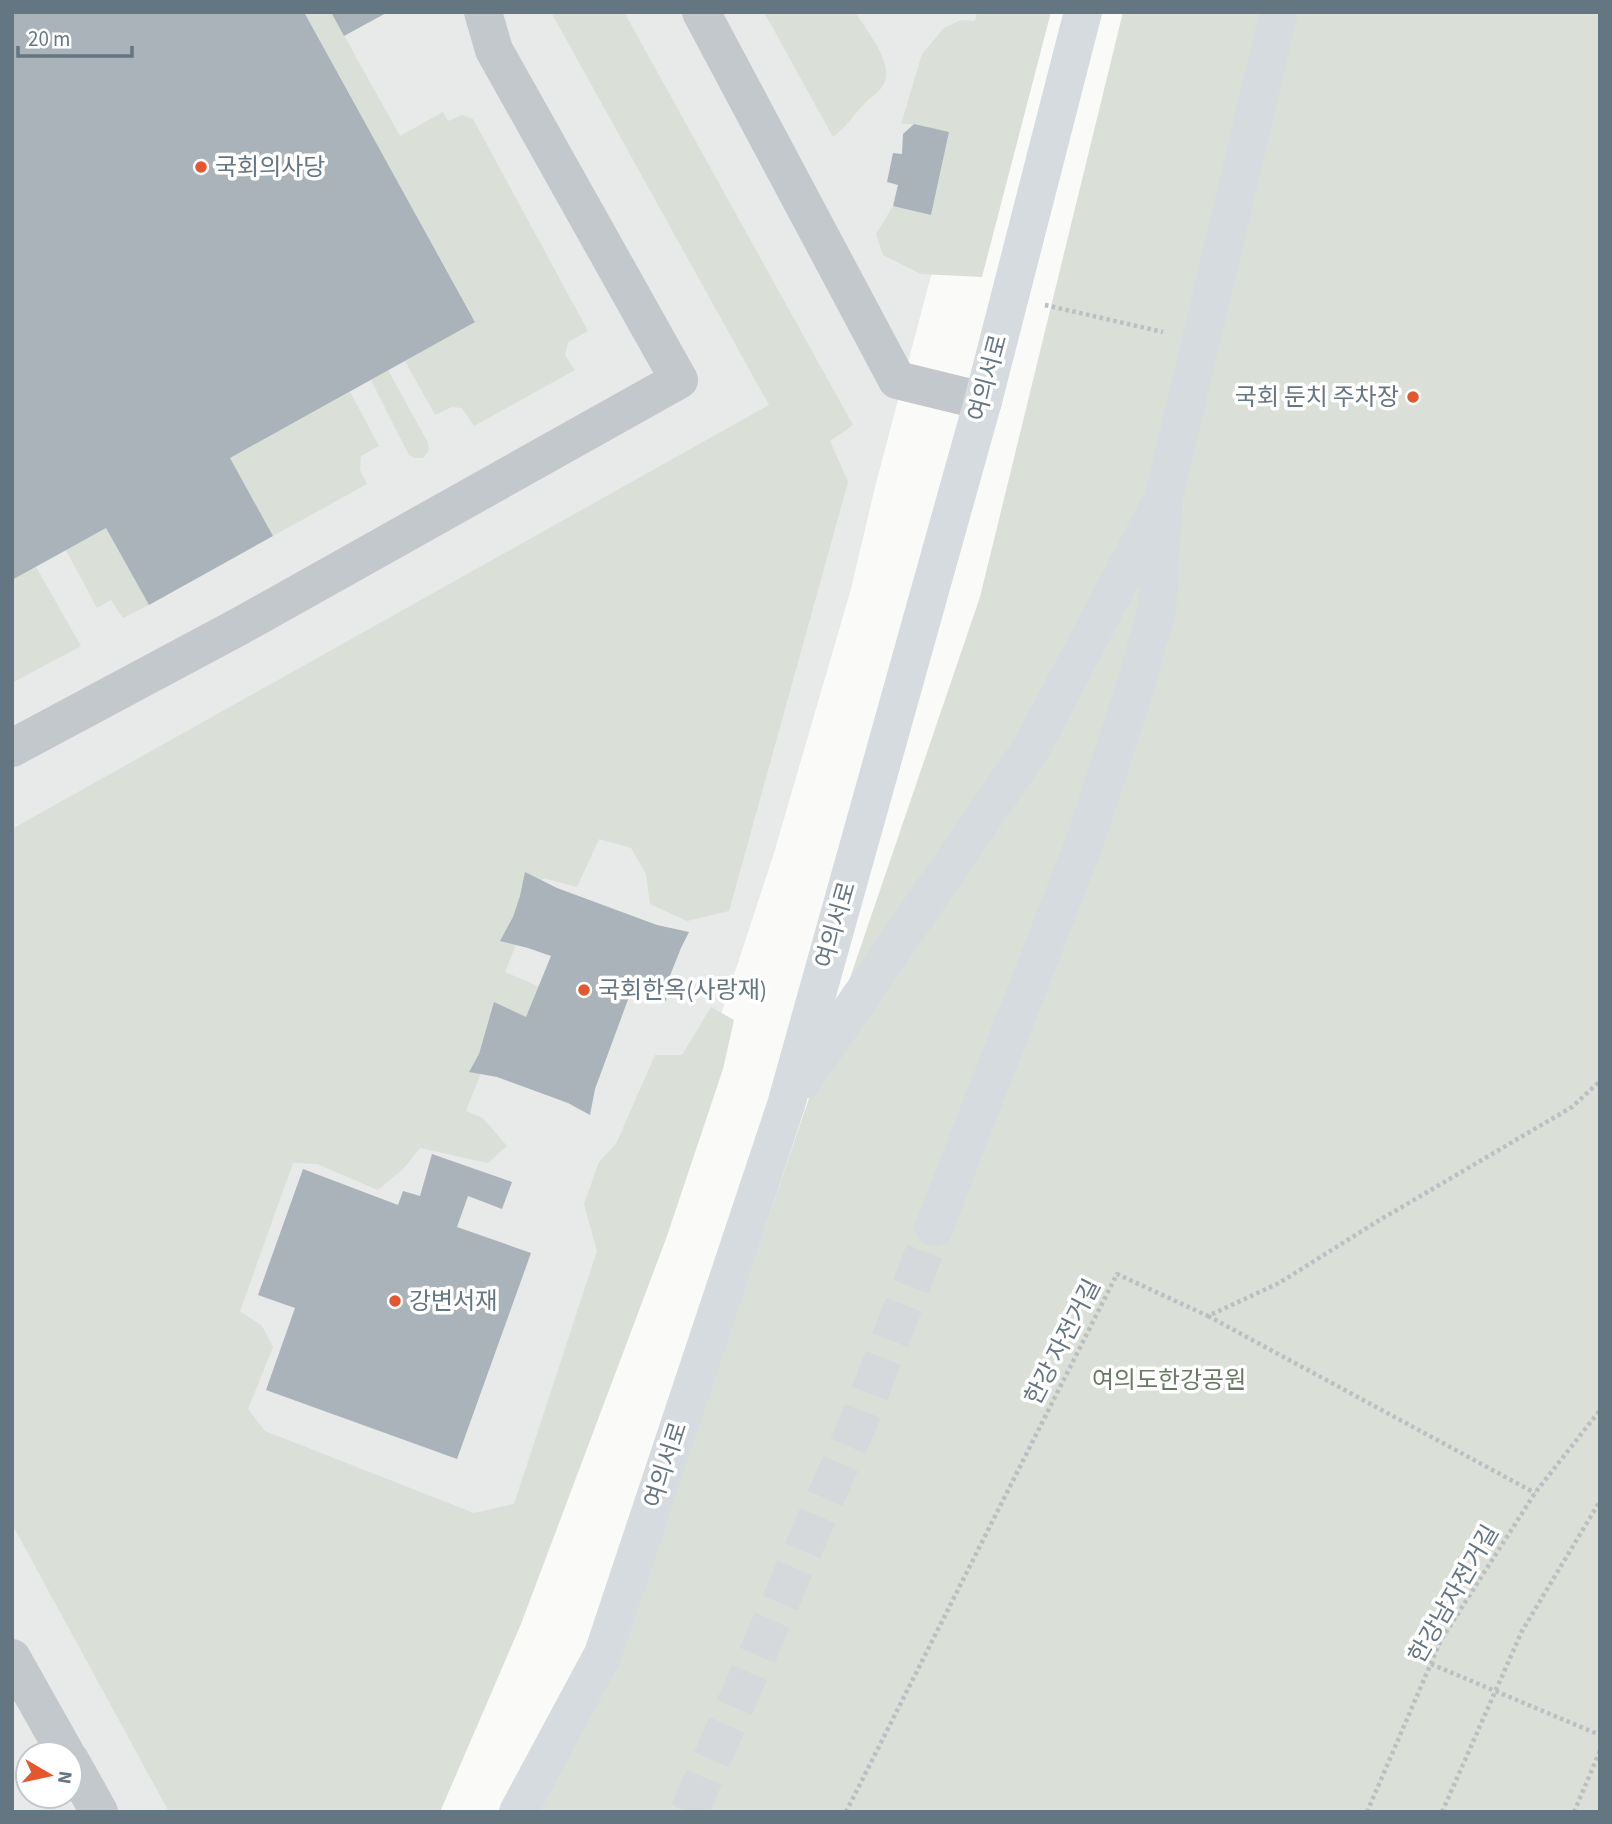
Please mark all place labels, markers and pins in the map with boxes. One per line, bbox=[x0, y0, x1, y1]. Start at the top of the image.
place label: 국회의사당 bbox=[215, 150, 325, 185]
marker: 국회의사당 bbox=[193, 159, 209, 175]
place label: 국회 둔치 주차장 bbox=[1235, 380, 1399, 415]
marker: 국회 둔치 주차장 bbox=[1405, 389, 1421, 405]
place label: 국회한옥(사랑재) bbox=[598, 973, 767, 1008]
marker: 국회한옥(사랑재) bbox=[576, 982, 592, 998]
place label: 강변서재 bbox=[409, 1284, 497, 1319]
marker: 강변서재 bbox=[387, 1293, 403, 1309]

